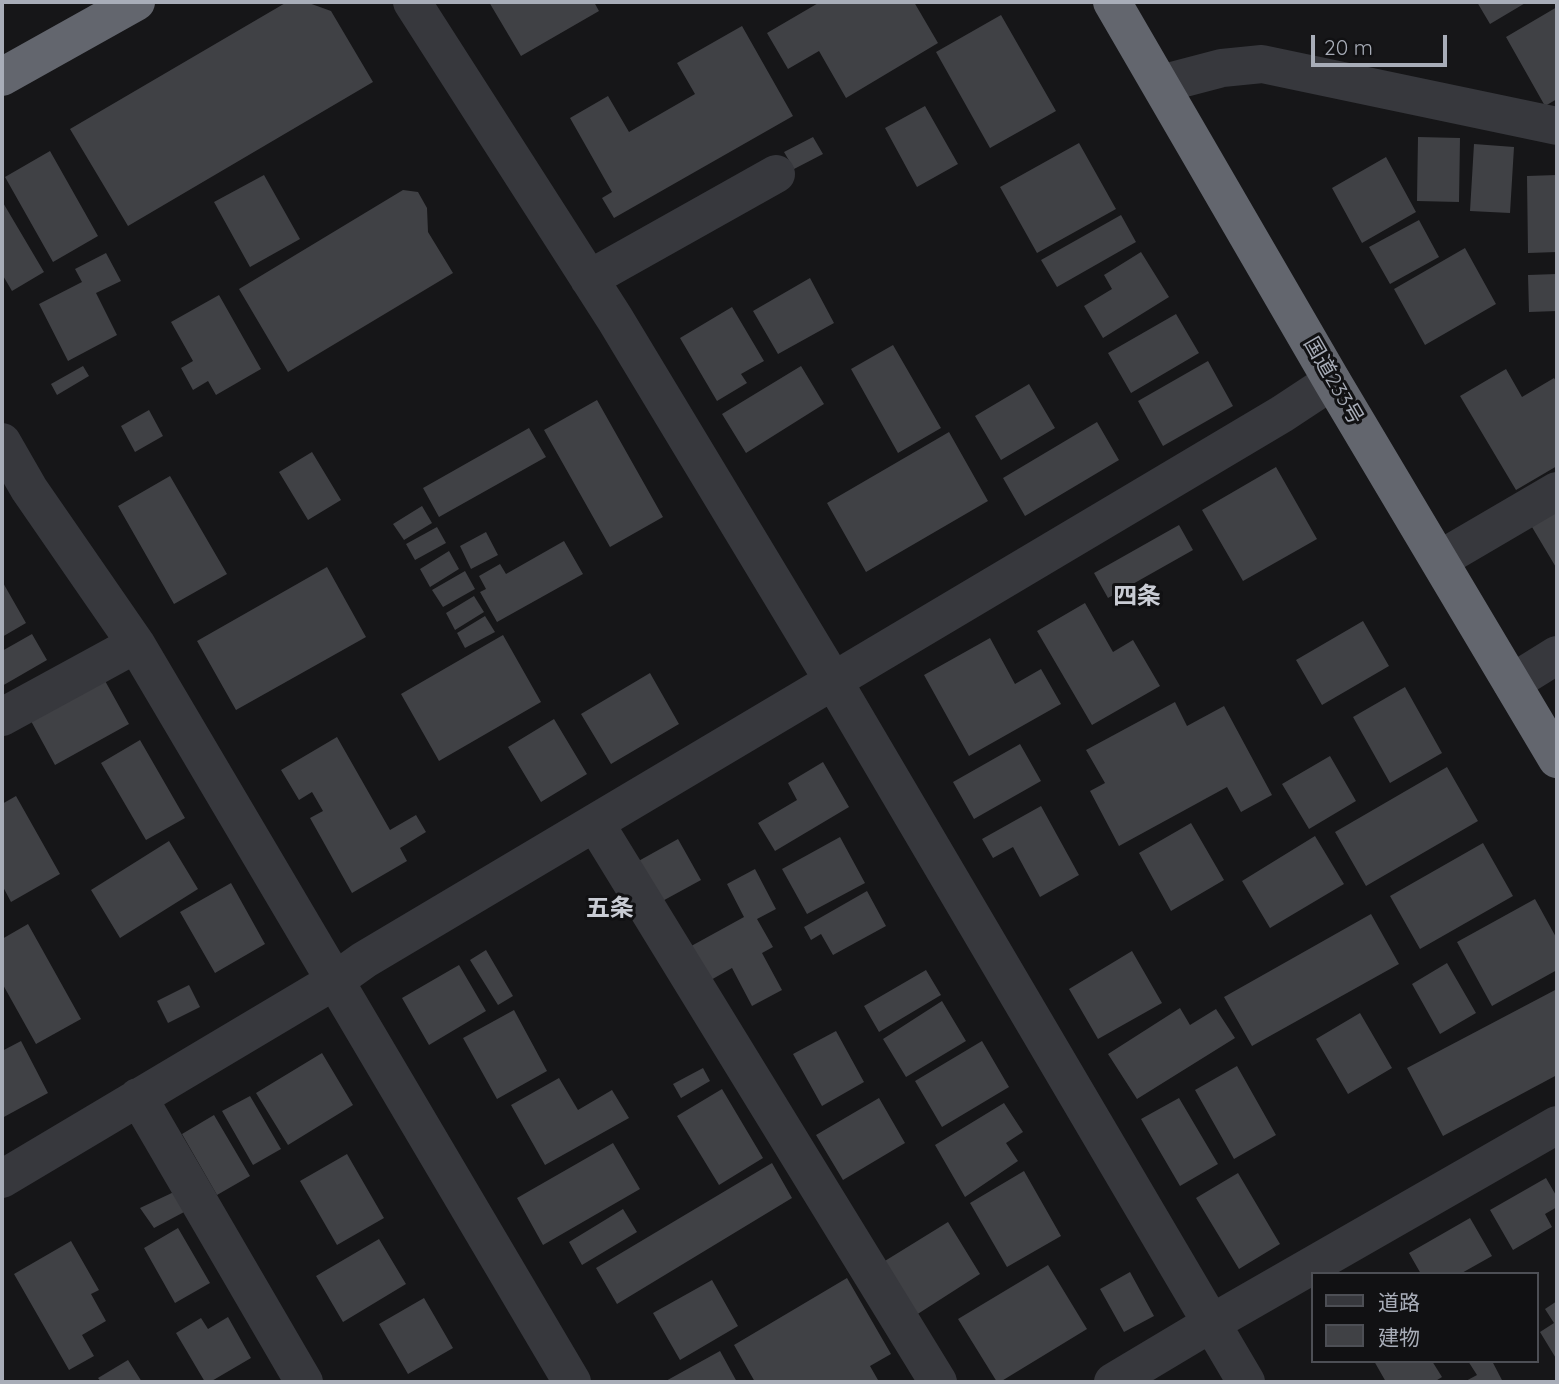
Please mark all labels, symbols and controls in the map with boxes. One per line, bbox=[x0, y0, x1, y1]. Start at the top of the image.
scale bar bbox=[1314, 21, 1450, 65]
text: 20 m bbox=[1324, 34, 1373, 60]
street label: 国道233号 bbox=[1298, 333, 1368, 429]
district label: 四条 bbox=[1113, 583, 1161, 611]
district label: 五条 bbox=[586, 895, 634, 923]
legend bbox=[1310, 1272, 1538, 1363]
text: 道路 bbox=[1378, 1289, 1420, 1315]
text: 建物 bbox=[1378, 1324, 1420, 1350]

